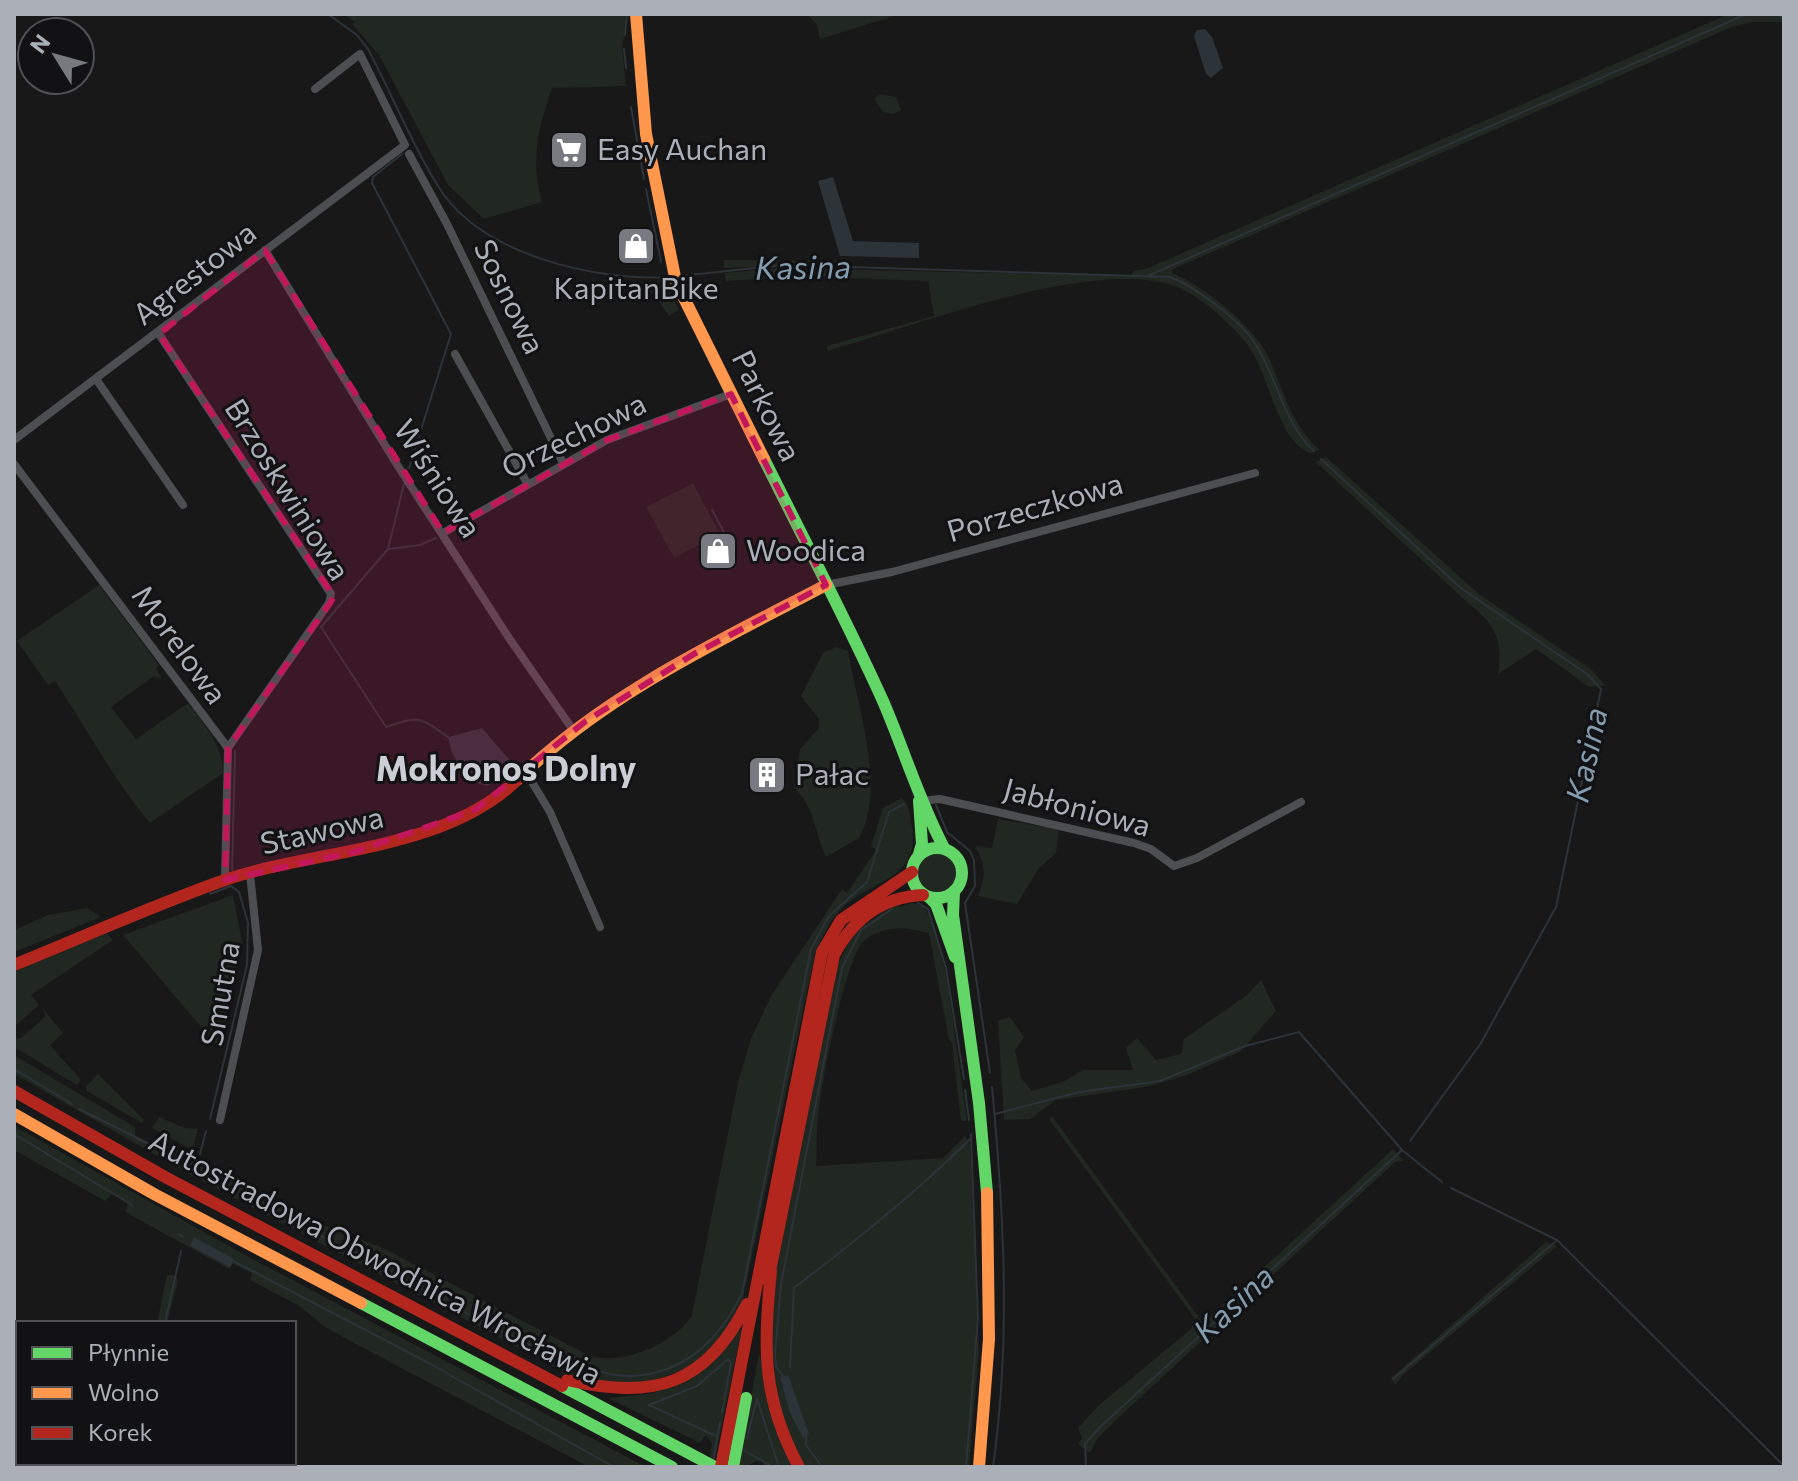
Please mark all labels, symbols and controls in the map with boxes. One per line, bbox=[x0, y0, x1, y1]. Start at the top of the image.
north arrow bbox=[16, 16, 96, 96]
text: N bbox=[24, 29, 55, 58]
supermarket icon: Easy Auchan bbox=[548, 129, 590, 171]
place label: Easy Auchan bbox=[597, 129, 767, 166]
street label: Agrestowa bbox=[125, 212, 262, 332]
shop icon: KapitanBike bbox=[615, 225, 657, 267]
street label: Sosnowa bbox=[468, 233, 555, 359]
water label: Kasina bbox=[755, 245, 851, 287]
place label: KapitanBike bbox=[554, 268, 718, 305]
street label: Parkowa bbox=[726, 343, 811, 466]
street label: Orzechowa bbox=[495, 383, 651, 485]
street label: Brzoskwiniowa bbox=[219, 391, 360, 586]
street label: Wiśniowa bbox=[387, 412, 491, 544]
street label: Porzeczkowa bbox=[942, 463, 1126, 548]
shop icon: Woodica bbox=[697, 530, 739, 572]
place label: Woodica bbox=[746, 530, 866, 567]
street label: Morelowa bbox=[125, 577, 237, 710]
water label: Kasina bbox=[1555, 703, 1615, 806]
district label: Mokronos Dolny bbox=[376, 746, 637, 788]
building icon: Pałac bbox=[746, 754, 788, 796]
place label: Pałac bbox=[795, 754, 869, 791]
street label: Jabłoniowa bbox=[1000, 768, 1155, 843]
street label: Stawowa bbox=[256, 796, 387, 861]
street label: Smutna bbox=[191, 938, 246, 1049]
street label: Autostradowa Obwodnica Wrocławia bbox=[144, 1120, 609, 1391]
water label: Kasina bbox=[1184, 1255, 1281, 1350]
legend bbox=[16, 1321, 296, 1465]
text: Płynnie bbox=[88, 1337, 169, 1366]
text: Wolno bbox=[88, 1377, 159, 1406]
text: Korek bbox=[88, 1417, 152, 1446]

